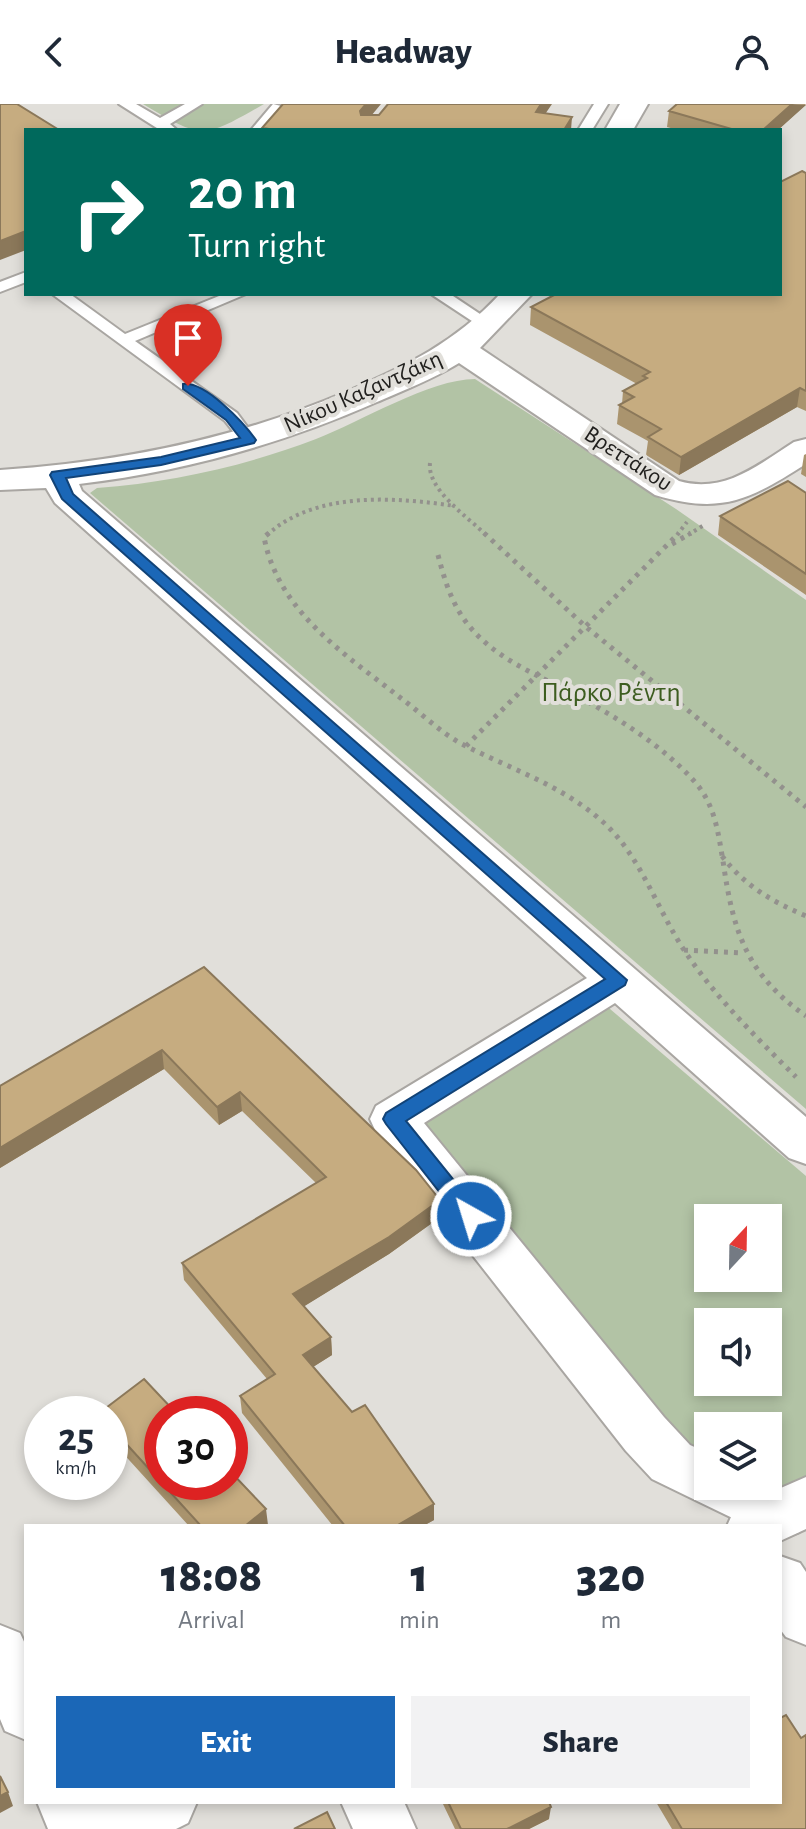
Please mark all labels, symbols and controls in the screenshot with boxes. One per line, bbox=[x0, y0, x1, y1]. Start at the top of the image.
icon: back bbox=[32, 30, 76, 74]
icon: person bbox=[730, 30, 774, 74]
text: Headway bbox=[334, 34, 472, 70]
icon: right bbox=[56, 160, 160, 264]
text: 20 m bbox=[188, 163, 297, 219]
text: Turn right bbox=[188, 228, 325, 264]
pin bbox=[154, 304, 222, 386]
icon: arrive bbox=[166, 316, 210, 360]
street label: Νίκου Καζαντζάκη bbox=[280, 346, 446, 438]
street label: Βρεττάκου bbox=[580, 422, 676, 496]
park label: Πάρκο Ρέντη bbox=[541, 679, 681, 707]
position arrow bbox=[429, 1174, 513, 1258]
north arrow bbox=[694, 1204, 782, 1292]
map controls bbox=[694, 1204, 782, 1500]
button: sound bbox=[694, 1308, 782, 1396]
speed limit sign: 30 bbox=[144, 1396, 248, 1500]
button: layers bbox=[694, 1412, 782, 1500]
text: 25 bbox=[58, 1418, 94, 1458]
text: km/h bbox=[55, 1458, 97, 1478]
text: 18:08 bbox=[161, 1553, 262, 1601]
text: 1 bbox=[411, 1553, 428, 1601]
text: 320 bbox=[576, 1553, 645, 1601]
text: Arrival bbox=[178, 1607, 245, 1633]
text: min bbox=[399, 1607, 440, 1633]
text: m bbox=[600, 1607, 621, 1633]
button: Exit bbox=[56, 1696, 395, 1788]
button: Share bbox=[411, 1696, 750, 1788]

